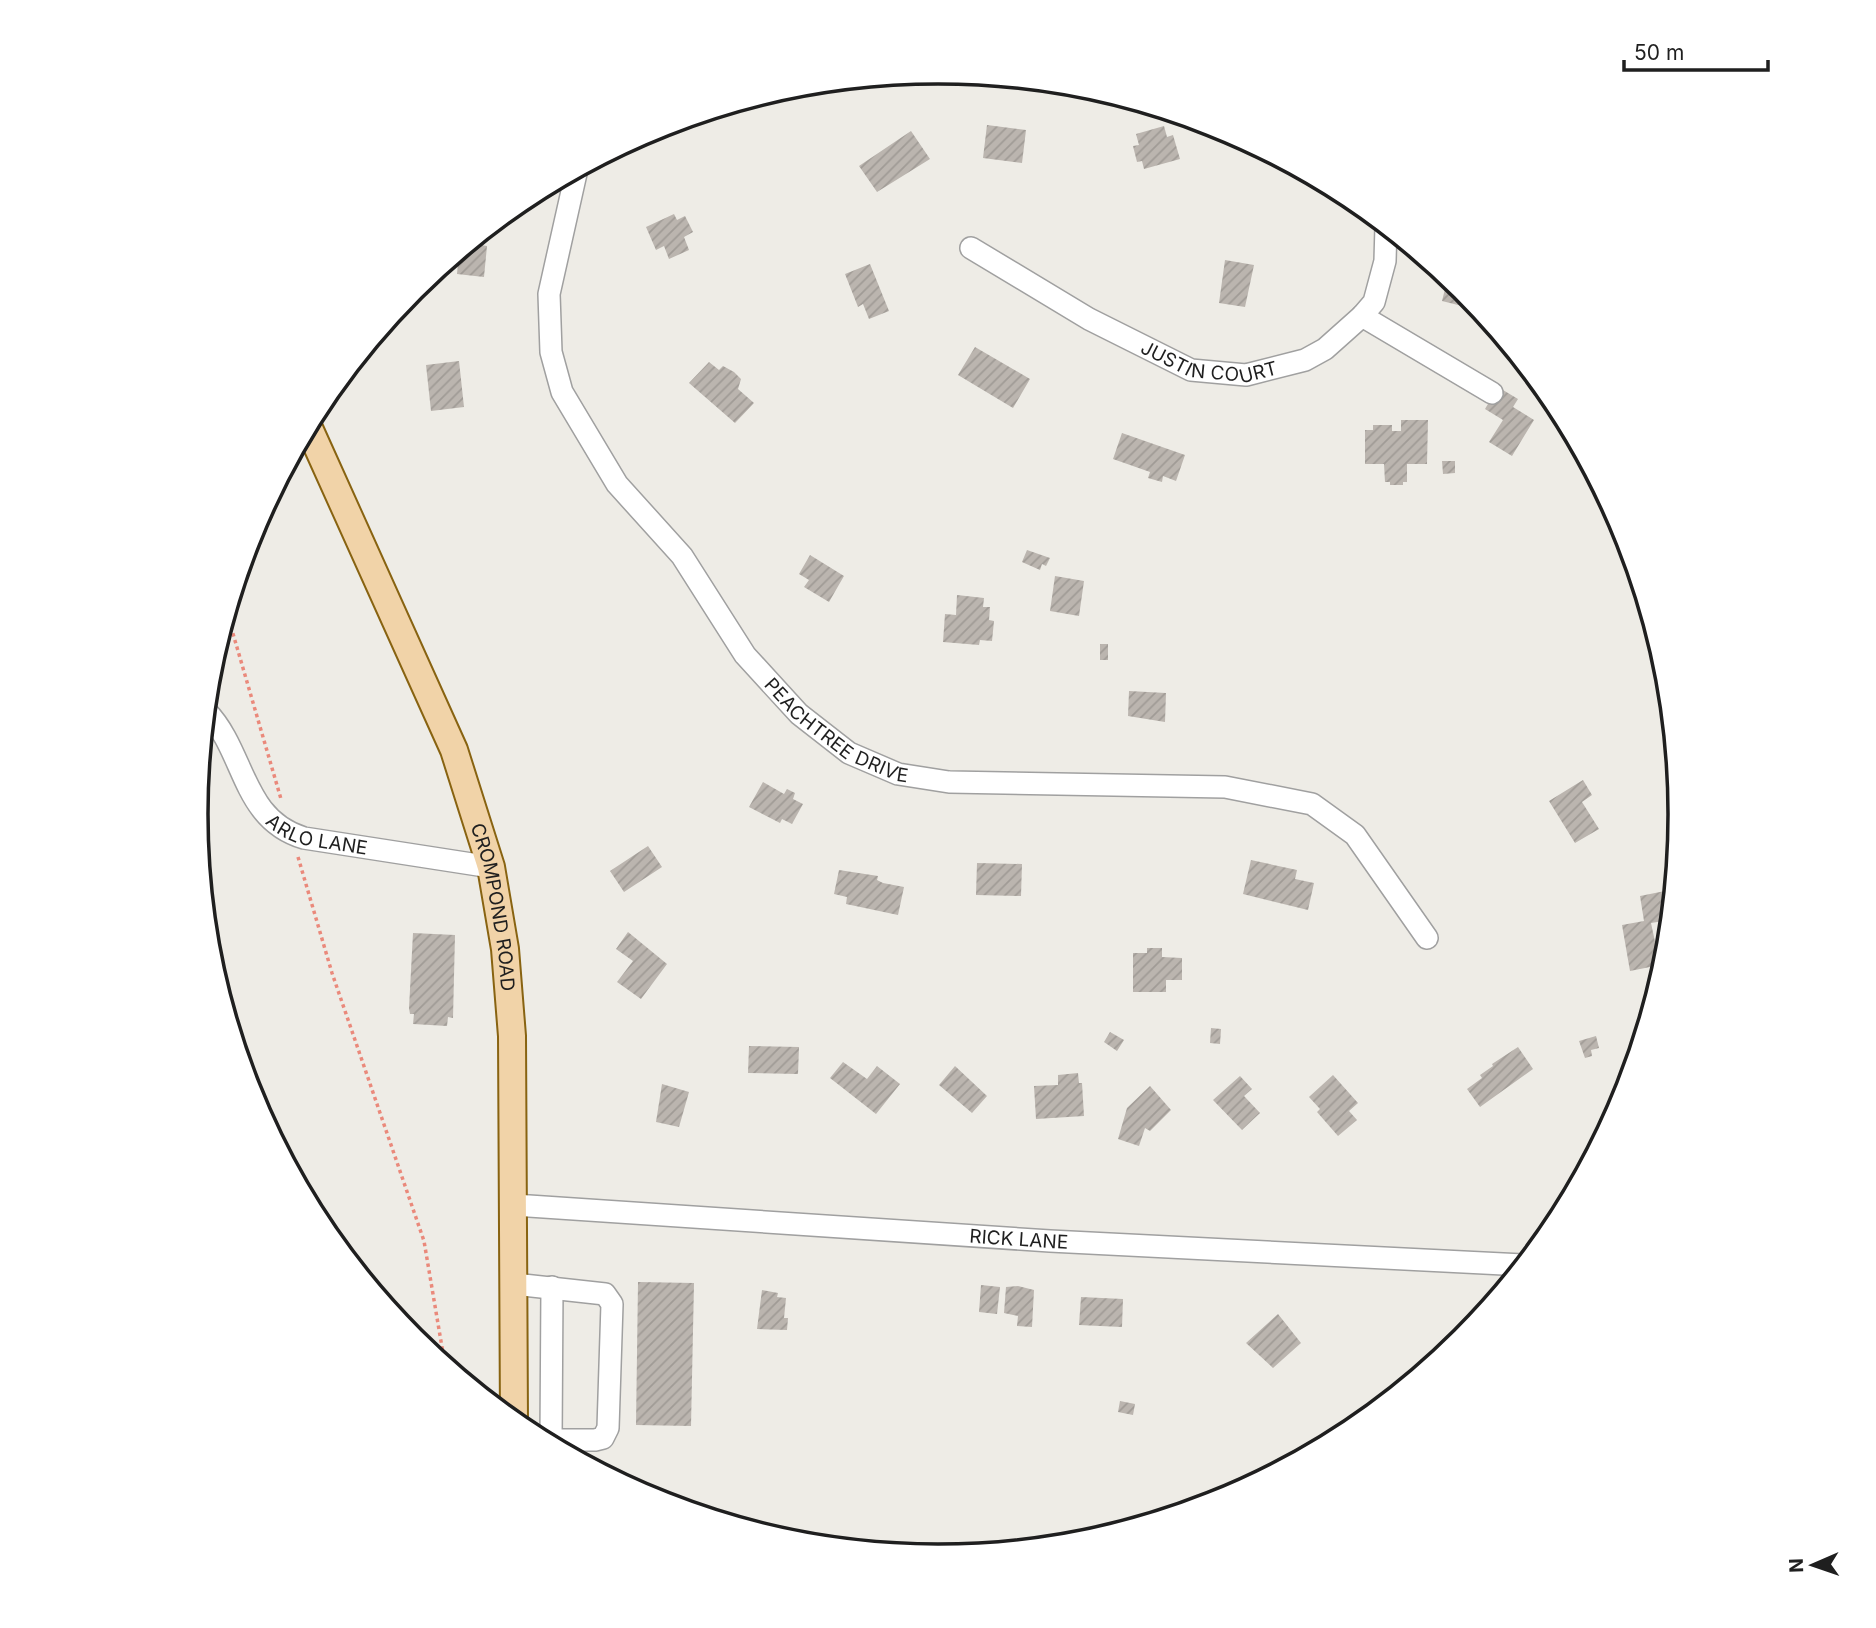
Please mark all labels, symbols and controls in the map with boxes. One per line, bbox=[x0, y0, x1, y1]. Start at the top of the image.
scale bar bbox=[1624, 28, 1768, 72]
text: 50 m bbox=[1634, 40, 1684, 65]
street label: JUSTIN COURT bbox=[1137, 335, 1280, 388]
street label: PEACHTREE DRIVE bbox=[760, 673, 910, 787]
street label: ARLO LANE bbox=[262, 809, 369, 859]
street label: CROMPOND ROAD bbox=[466, 820, 520, 992]
street label: RICK LANE bbox=[969, 1224, 1069, 1253]
north arrow bbox=[1778, 1530, 1848, 1600]
text: N bbox=[1785, 1558, 1808, 1573]

